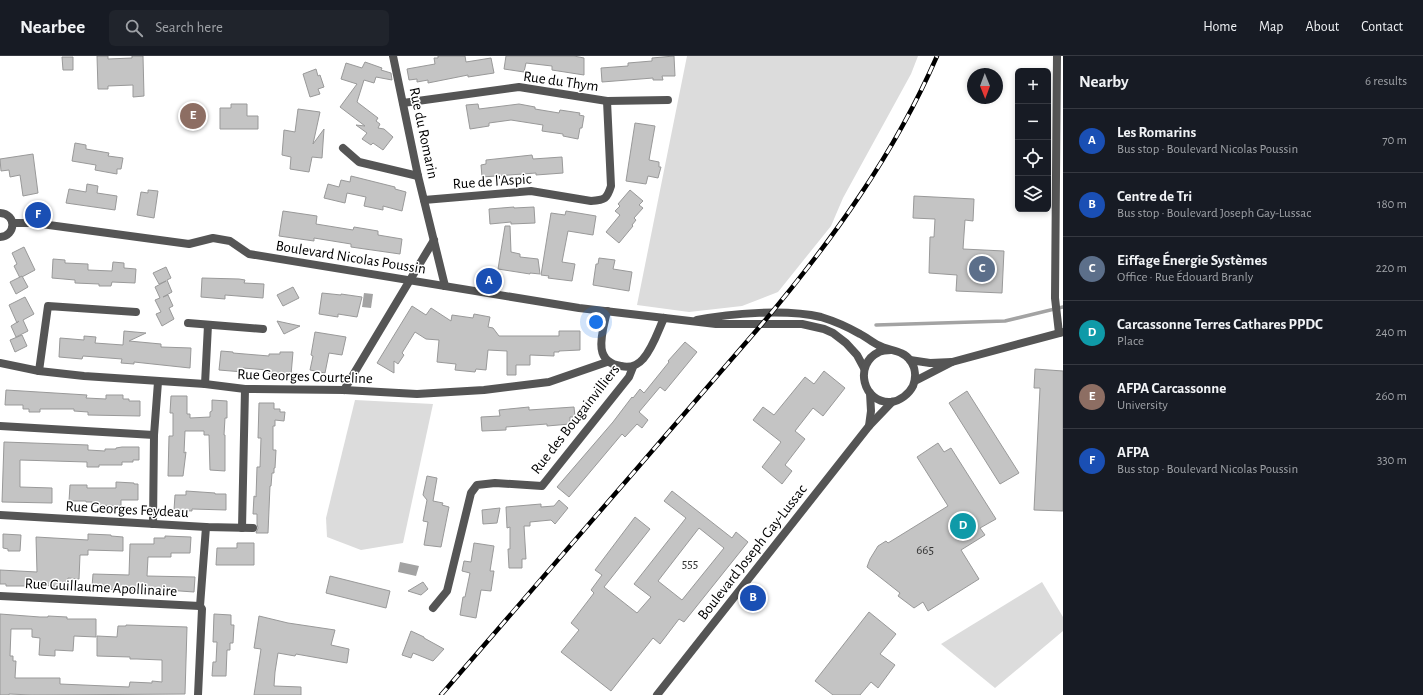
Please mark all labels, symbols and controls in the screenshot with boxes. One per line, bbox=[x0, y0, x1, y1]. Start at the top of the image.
search box bbox=[109, 10, 389, 46]
icon: search bbox=[123, 17, 145, 39]
text: Nearbee bbox=[20, 18, 85, 37]
text: Search here bbox=[155, 20, 223, 35]
text: Home bbox=[1203, 20, 1237, 34]
text: Map bbox=[1259, 20, 1283, 34]
text: About bbox=[1305, 20, 1339, 34]
text: Contact bbox=[1361, 20, 1403, 34]
north arrow bbox=[967, 68, 1003, 104]
map controls bbox=[1015, 68, 1051, 212]
button: + bbox=[1015, 68, 1051, 104]
street label: Rue du Thym bbox=[522, 69, 600, 94]
text: Nearby bbox=[1079, 73, 1129, 90]
text: 6 results bbox=[1365, 75, 1407, 88]
street label: Rue du Romarin bbox=[407, 86, 441, 180]
pin: E bbox=[180, 101, 206, 131]
button: − bbox=[1015, 104, 1051, 140]
text: Les Romarins bbox=[1117, 125, 1196, 140]
text: A bbox=[1088, 134, 1096, 147]
text: 70 m bbox=[1382, 134, 1407, 147]
button: locate bbox=[1015, 140, 1051, 176]
text: Bus stop · Boulevard Nicolas Poussin bbox=[1117, 143, 1298, 156]
street label: Rue de l'Aspic bbox=[452, 171, 532, 192]
button: layers bbox=[1015, 176, 1051, 212]
text: Centre de Tri bbox=[1117, 189, 1192, 204]
text: B bbox=[1088, 198, 1096, 211]
text: 180 m bbox=[1377, 198, 1407, 211]
pin: F bbox=[25, 200, 51, 230]
text: Bus stop · Boulevard Joseph Gay-Lussac bbox=[1117, 207, 1311, 220]
street label: Boulevard Nicolas Poussin bbox=[275, 238, 427, 277]
text: Eiffage Énergie Systèmes bbox=[1117, 253, 1267, 268]
pin: C bbox=[969, 254, 995, 284]
text: C bbox=[1089, 262, 1095, 275]
text: 220 m bbox=[1376, 262, 1407, 275]
pin: A bbox=[476, 266, 502, 296]
text: Office · Rue Édouard Branly bbox=[1117, 271, 1253, 284]
your location bbox=[586, 312, 606, 332]
text: Carcassonne Terres Cathares PPDC bbox=[1117, 317, 1323, 332]
text: D bbox=[1088, 326, 1096, 339]
text: 240 m bbox=[1375, 326, 1407, 339]
text: Place bbox=[1117, 335, 1144, 348]
street label: Rue des Bougainvilliers bbox=[528, 362, 623, 477]
street label: Rue Georges Courteline bbox=[237, 367, 373, 386]
text: AFPA Carcassonne bbox=[1117, 381, 1226, 396]
text: E bbox=[1089, 390, 1095, 403]
text: 260 m bbox=[1376, 390, 1407, 403]
text: University bbox=[1117, 399, 1168, 412]
text: AFPA bbox=[1117, 445, 1149, 460]
text: F bbox=[1089, 454, 1095, 467]
text: 330 m bbox=[1377, 454, 1407, 467]
text: Bus stop · Boulevard Nicolas Poussin bbox=[1117, 463, 1298, 476]
street label: Boulevard Joseph Gay-Lussac bbox=[694, 481, 810, 623]
street label: Rue Georges Feydeau bbox=[65, 499, 189, 520]
pin: D bbox=[950, 511, 976, 541]
house number: 665 bbox=[916, 544, 934, 557]
house number: 555 bbox=[682, 558, 698, 571]
street label: Rue Guillaume Apollinaire bbox=[24, 576, 178, 599]
pin: B bbox=[740, 583, 766, 613]

